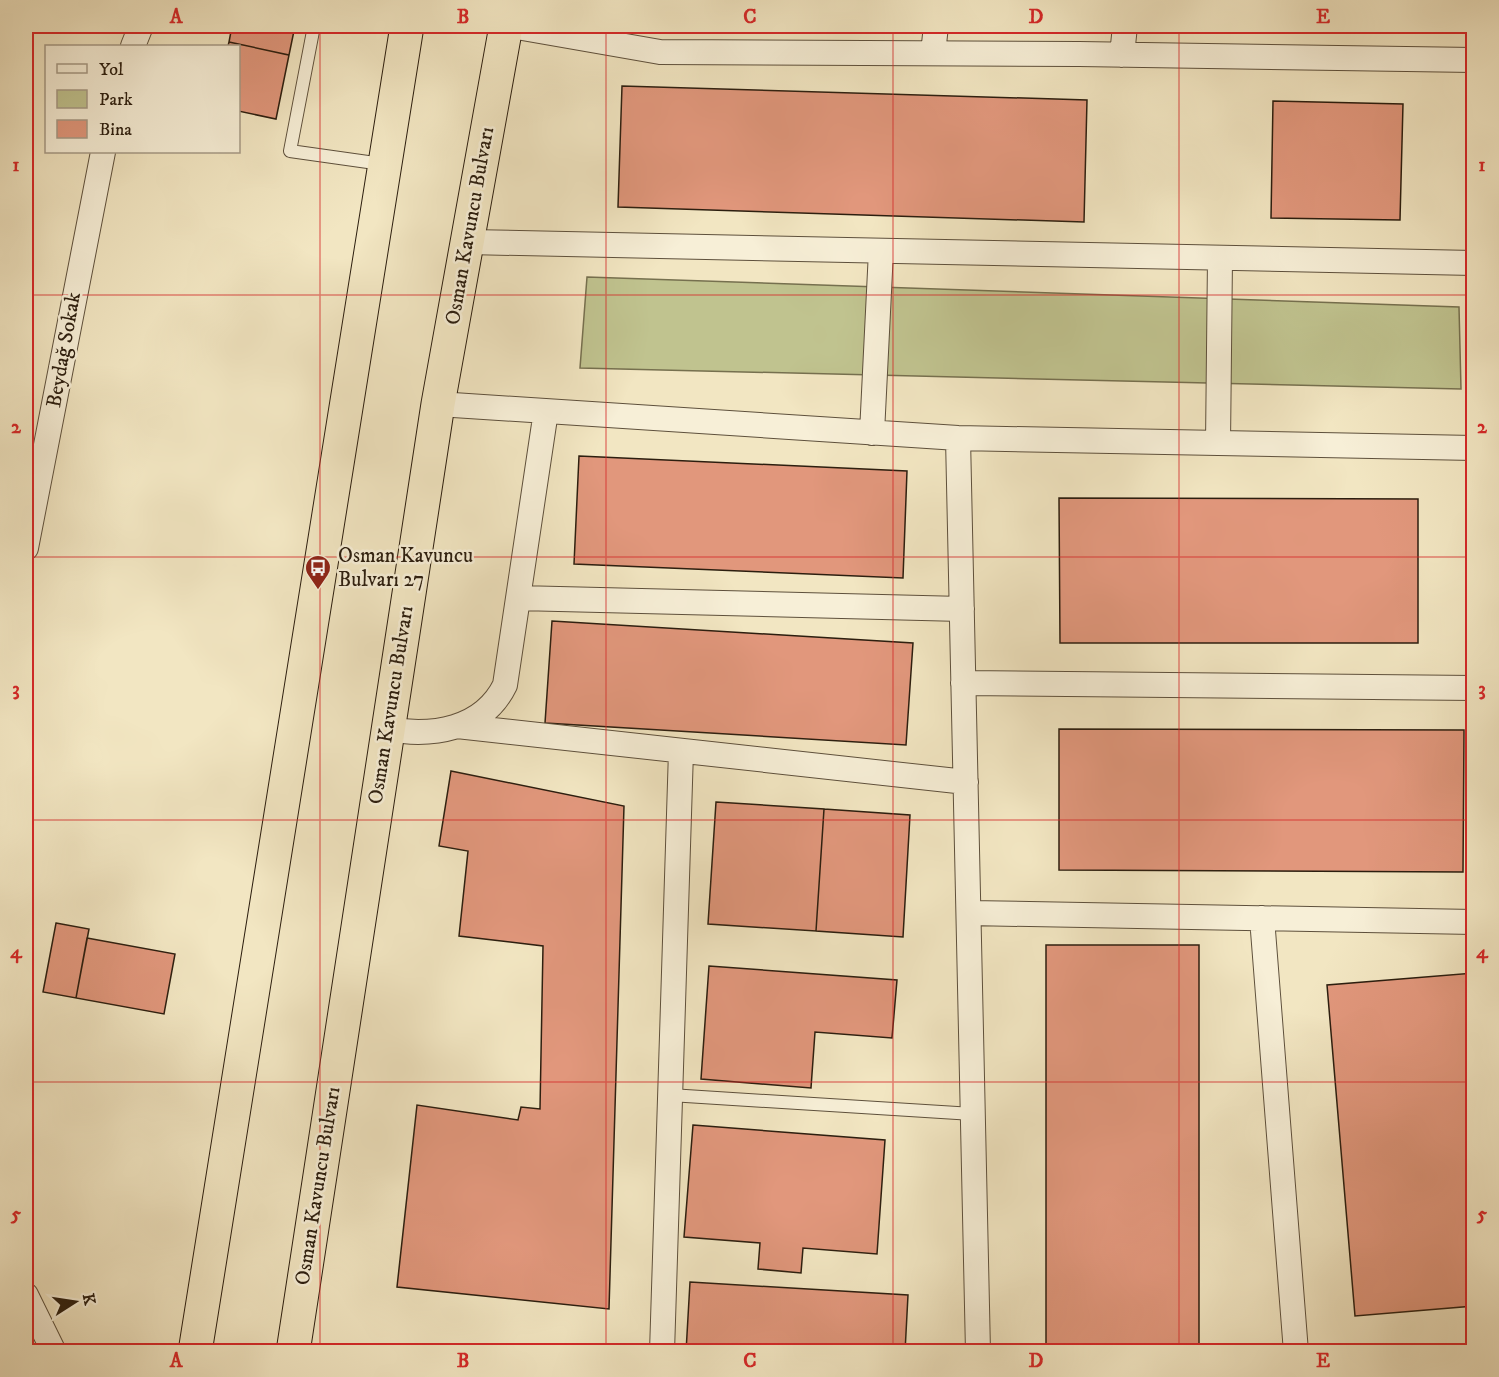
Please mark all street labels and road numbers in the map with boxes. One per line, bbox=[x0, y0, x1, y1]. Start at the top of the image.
street label: Osman Kavuncu Bulvarı bbox=[440, 125, 500, 327]
street label: Beydağ Sokak bbox=[41, 290, 87, 410]
street label: Osman Kavuncu Bulvarı bbox=[362, 604, 420, 806]
street label: Osman Kavuncu Bulvarı bbox=[289, 1085, 347, 1287]

